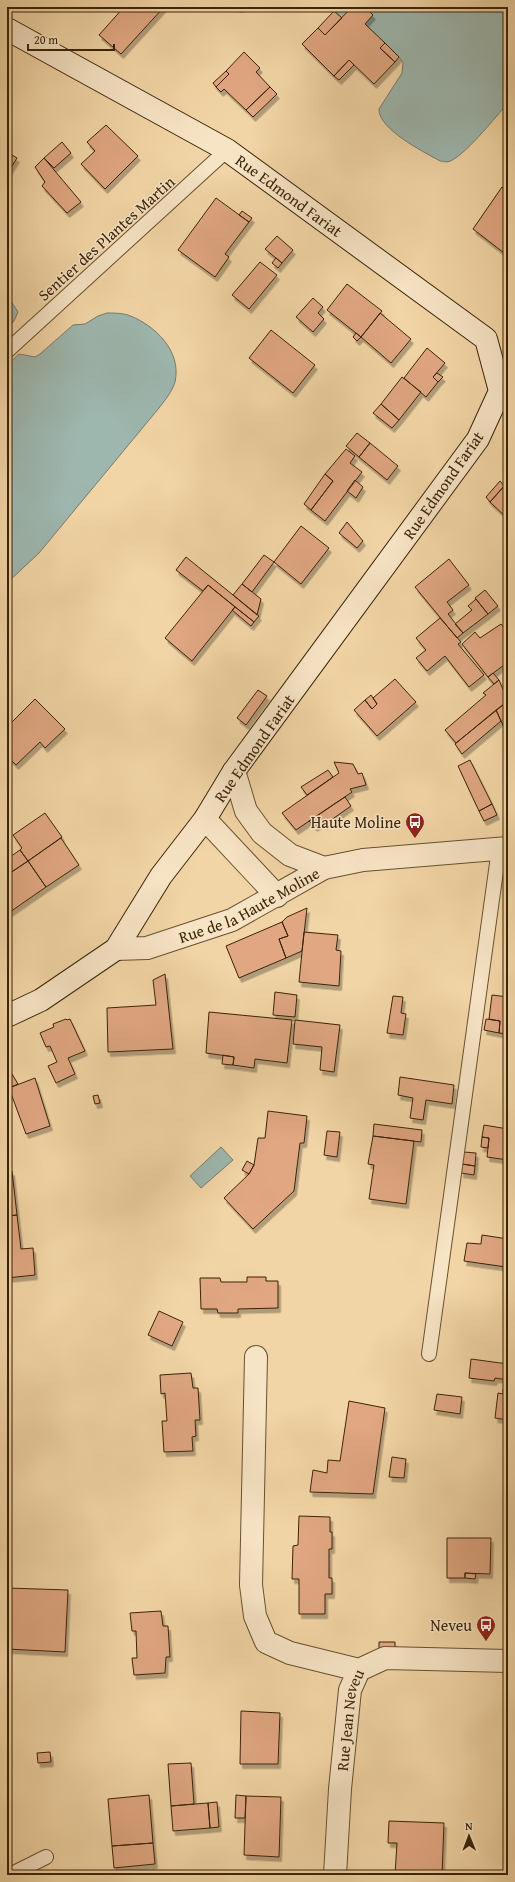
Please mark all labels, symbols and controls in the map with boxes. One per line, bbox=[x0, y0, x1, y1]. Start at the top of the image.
scale bar bbox=[28, 26, 114, 52]
text: 20 m bbox=[34, 31, 58, 48]
street label: Rue Edmond Fariat bbox=[231, 148, 348, 243]
street label: Sentier des Plantes Martin bbox=[32, 170, 180, 306]
street label: Rue Edmond Fariat bbox=[397, 426, 489, 544]
street label: Rue Edmond Fariat bbox=[208, 689, 300, 807]
place label: Haute Moline bbox=[311, 810, 401, 834]
bus stop icon: Haute Moline bbox=[404, 811, 426, 839]
street label: Rue de la Haute Moline bbox=[175, 861, 324, 949]
place label: Neveu bbox=[430, 1613, 472, 1637]
bus stop icon: Neveu bbox=[475, 1614, 497, 1642]
street label: Rue Jean Neveu bbox=[330, 1665, 370, 1772]
north arrow bbox=[449, 1816, 489, 1856]
text: N bbox=[465, 1818, 473, 1834]

